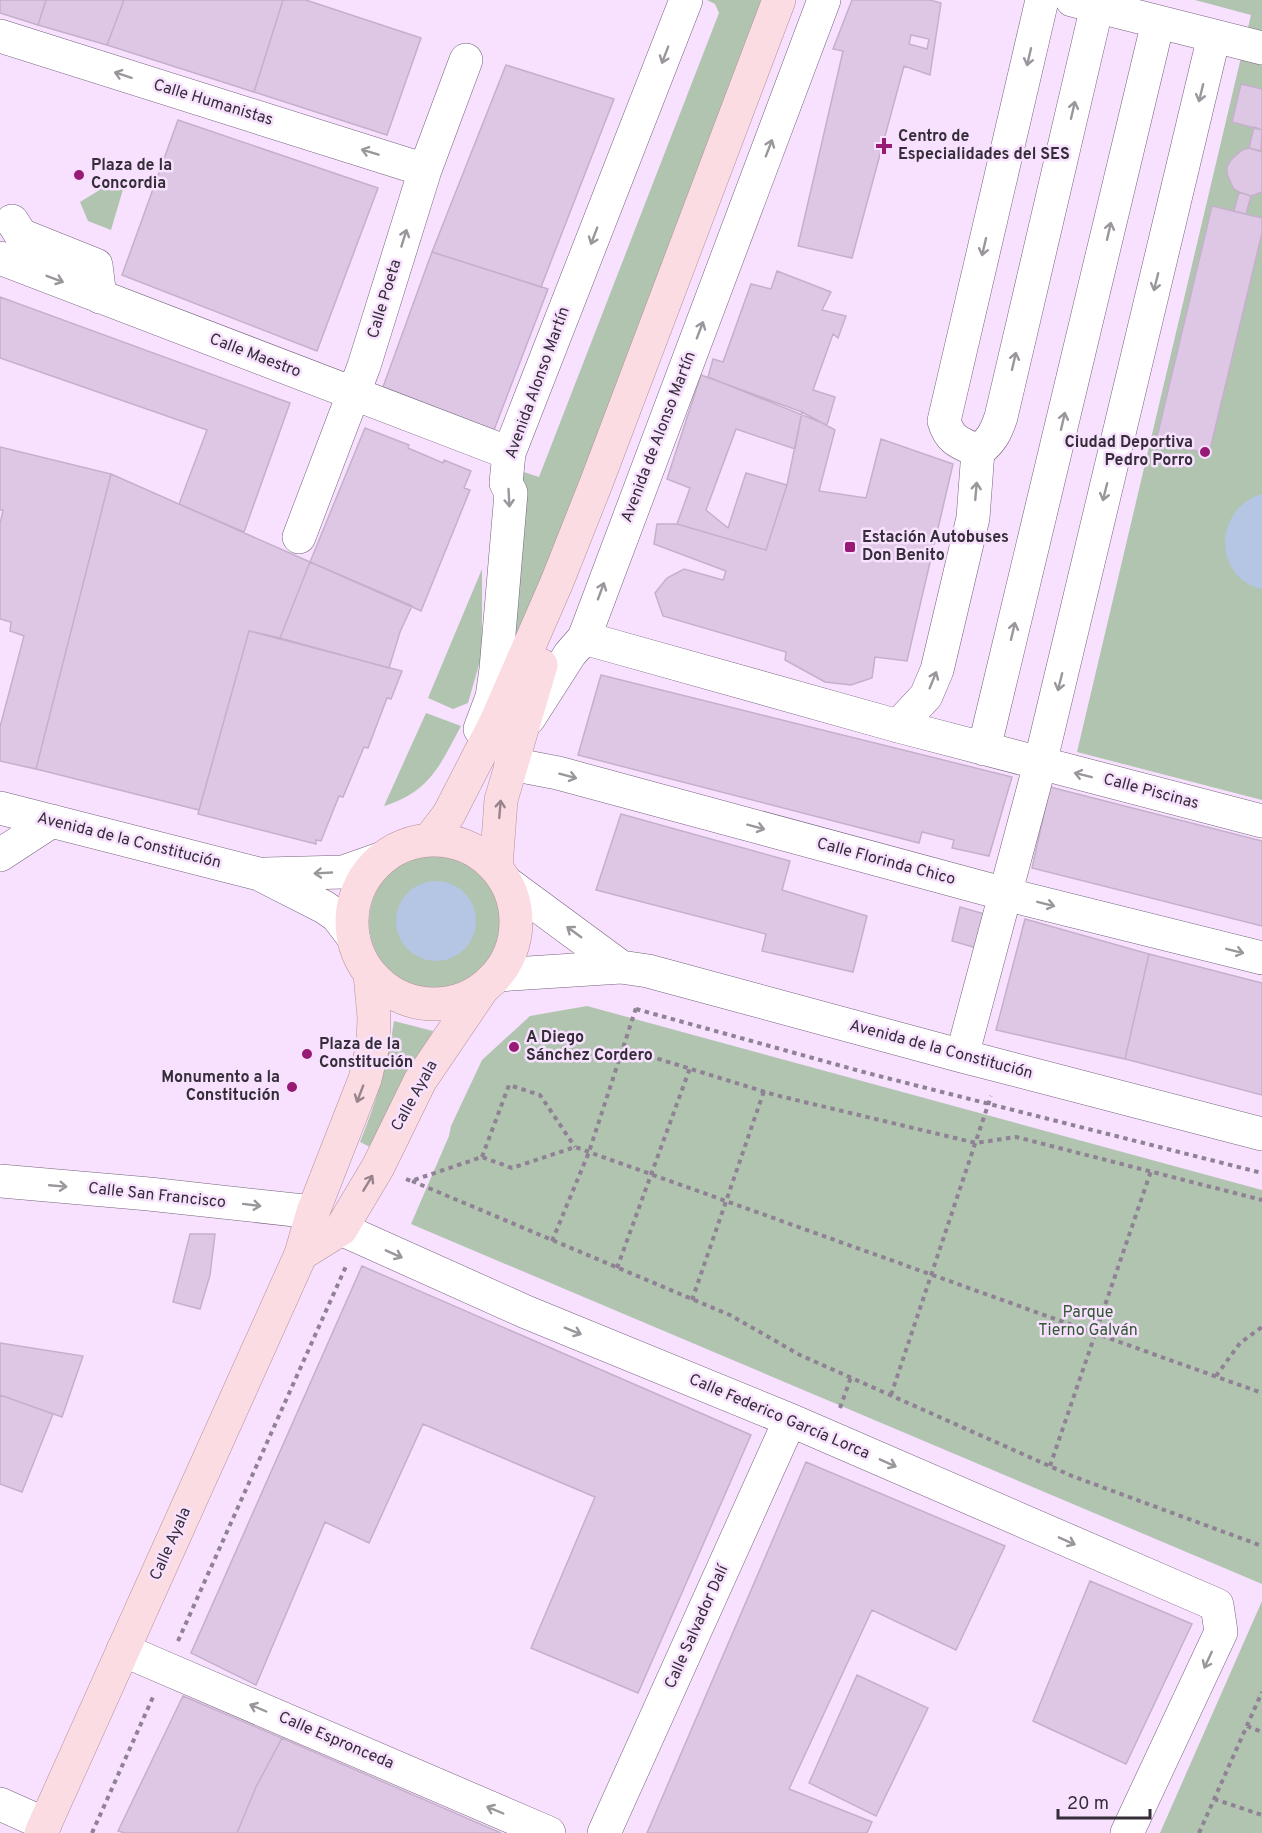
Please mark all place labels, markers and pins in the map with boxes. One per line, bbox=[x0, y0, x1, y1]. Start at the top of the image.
place label: Centro de Especialidades del SES bbox=[898, 127, 1070, 165]
marker: Centro de Especialidades del SES bbox=[875, 137, 893, 155]
place label: Plaza de la Concordia bbox=[91, 156, 172, 194]
marker: Plaza de la Concordia bbox=[72, 168, 86, 182]
place label: Ciudad Deportiva Pedro Porro bbox=[1064, 433, 1193, 471]
marker: Ciudad Deportiva Pedro Porro bbox=[1198, 445, 1212, 459]
place label: Estación Autobuses Don Benito bbox=[862, 528, 1009, 566]
marker: Estación Autobuses Don Benito bbox=[843, 540, 857, 554]
place label: A Diego Sánchez Cordero bbox=[526, 1028, 653, 1066]
place label: Plaza de la Constitución bbox=[319, 1035, 413, 1073]
marker: A Diego Sánchez Cordero bbox=[507, 1040, 521, 1054]
marker: Plaza de la Constitución bbox=[300, 1047, 314, 1061]
place label: Monumento a la Constitución bbox=[161, 1068, 280, 1106]
marker: Monumento a la Constitución bbox=[285, 1080, 299, 1094]

